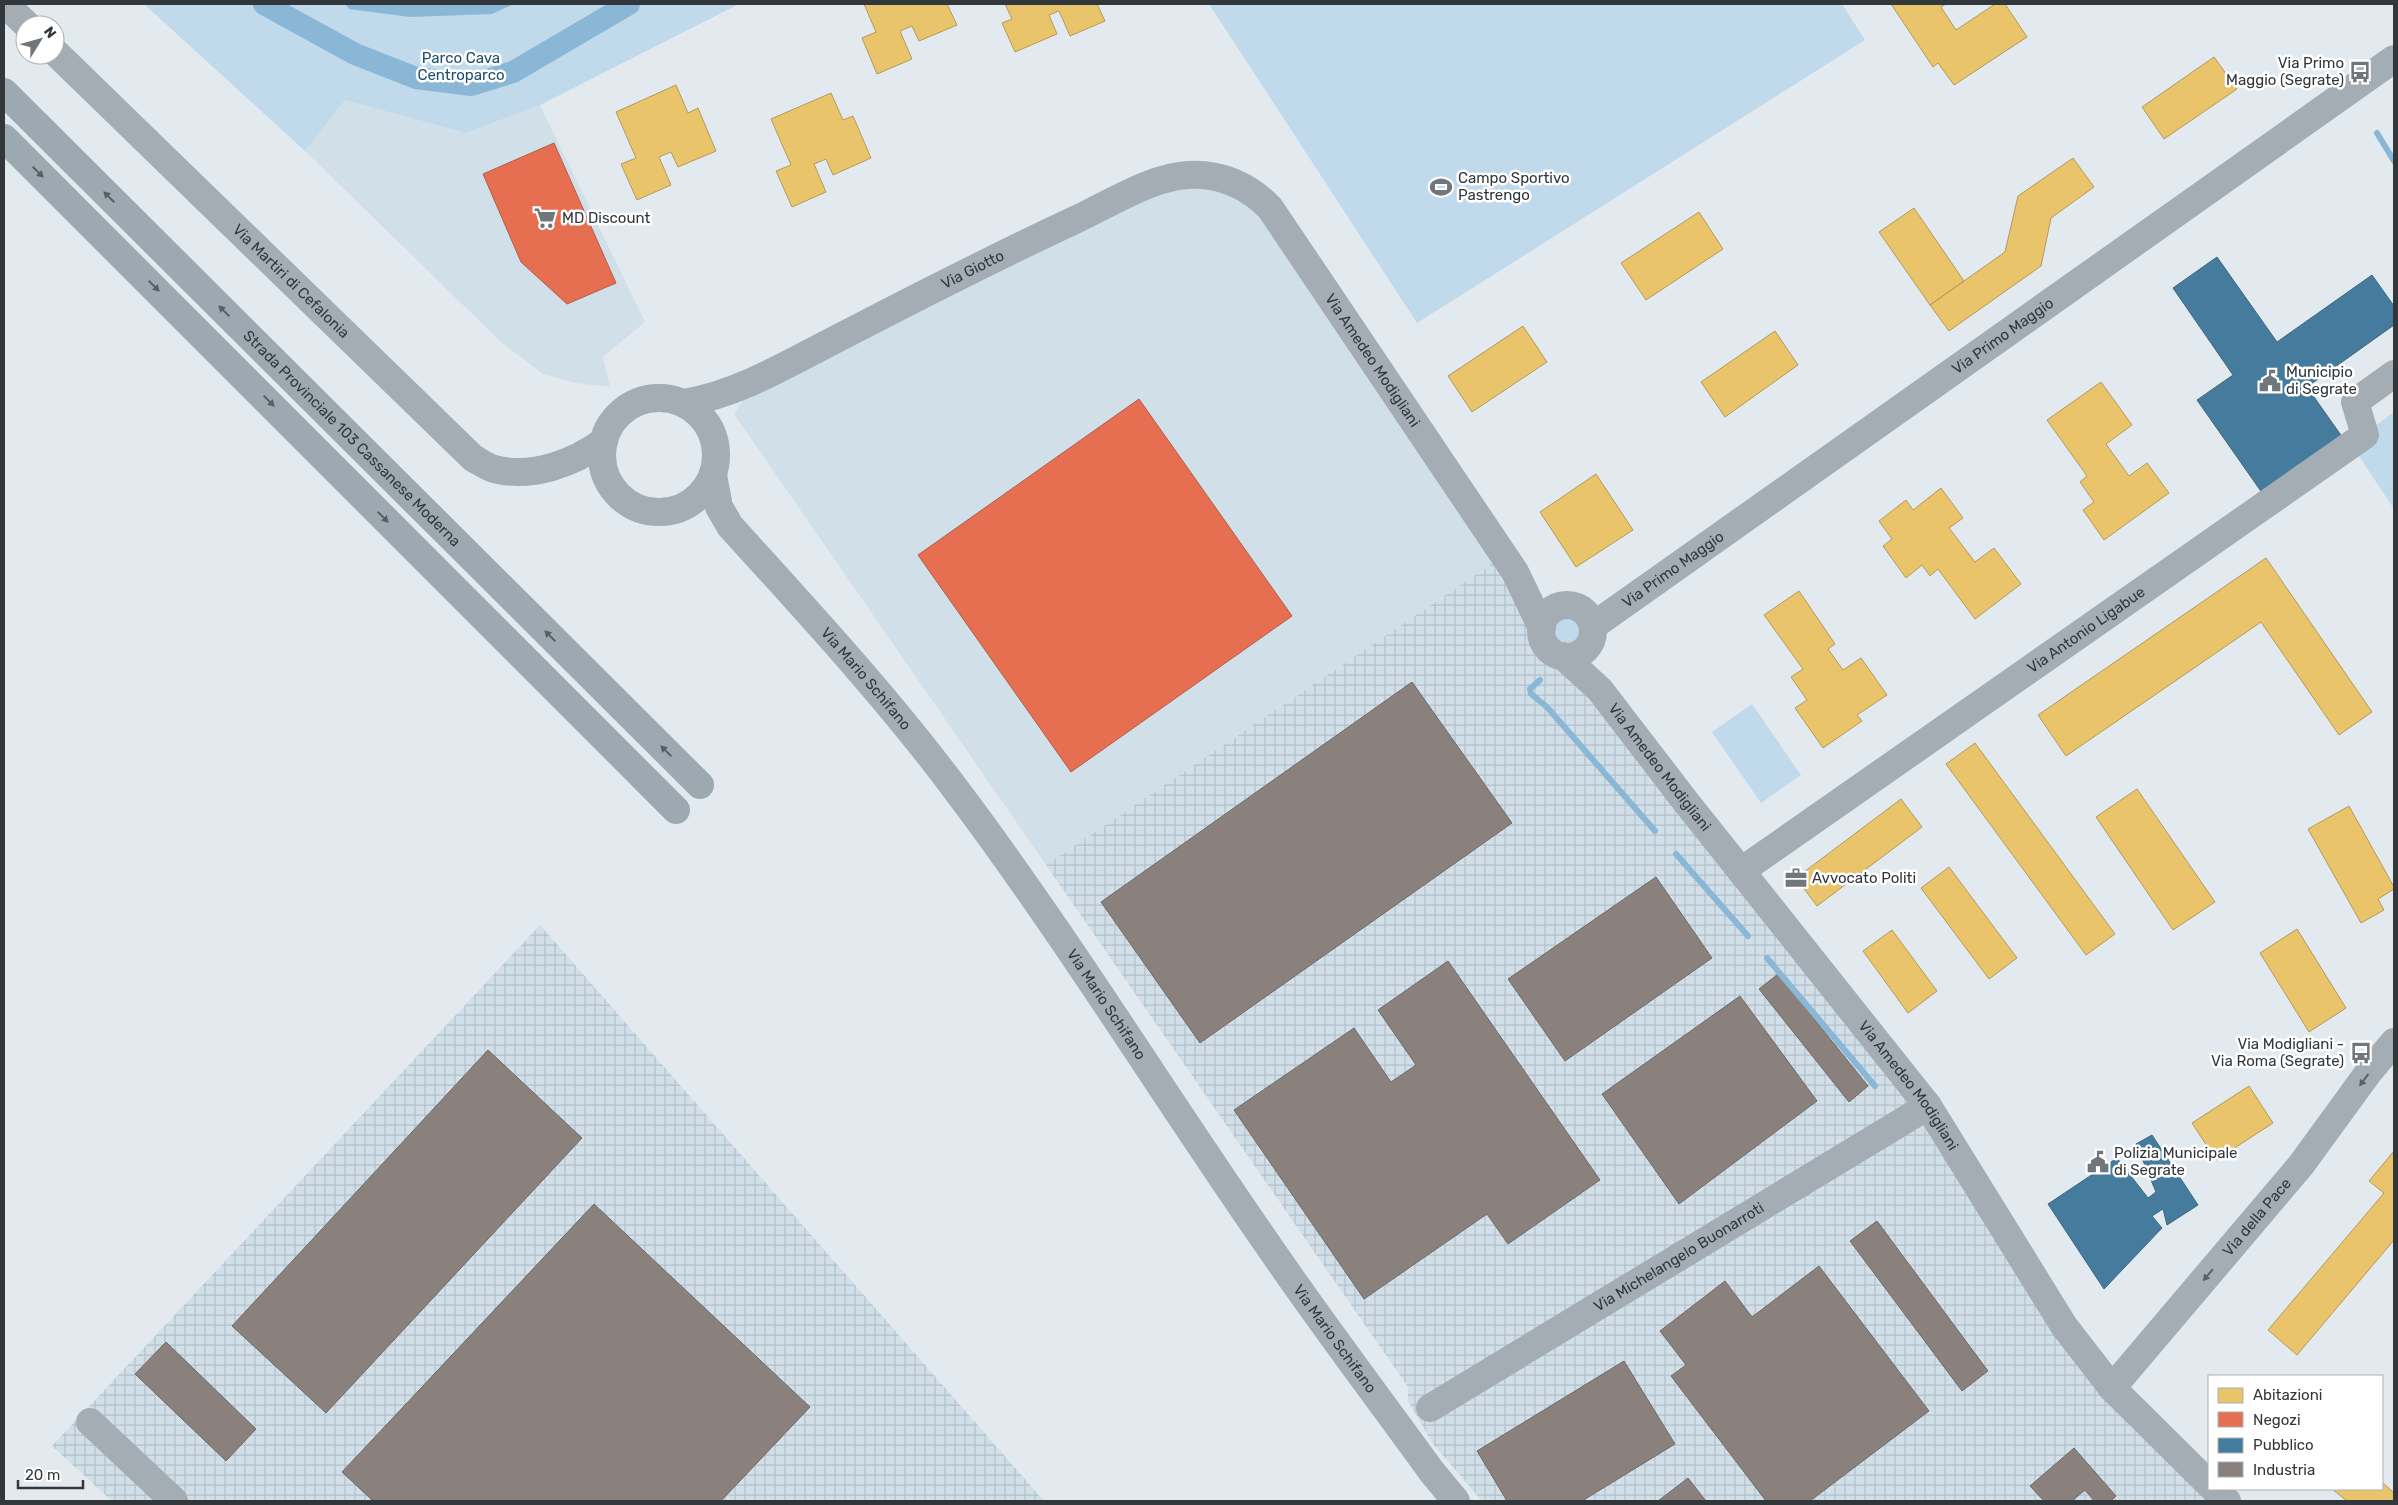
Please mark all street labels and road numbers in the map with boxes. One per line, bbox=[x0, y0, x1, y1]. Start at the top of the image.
street label: Via Martiri di Cefalonia bbox=[229, 221, 353, 342]
street label: Via Giotto bbox=[938, 246, 1007, 293]
street label: Via Amedeo Modigliani bbox=[1321, 290, 1424, 430]
street label: Via Primo Maggio bbox=[1948, 294, 2057, 378]
street label: Strada Provinciale 103 Cassanese Moderna bbox=[240, 326, 464, 550]
street label: Via Primo Maggio bbox=[1619, 527, 1727, 612]
street label: Via Antonio Ligabue bbox=[2024, 583, 2148, 677]
street label: Via Mario Schifano bbox=[817, 624, 915, 734]
street label: Via Amedeo Modigliani bbox=[1605, 700, 1715, 835]
street label: Via Mario Schifano bbox=[1063, 946, 1150, 1063]
street label: Via Amedeo Modigliani bbox=[1855, 1017, 1962, 1154]
street label: Via della Pace bbox=[2219, 1175, 2295, 1260]
street label: Via Michelangelo Buonarroti bbox=[1591, 1199, 1767, 1316]
street label: Via Mario Schifano bbox=[1289, 1281, 1380, 1396]

